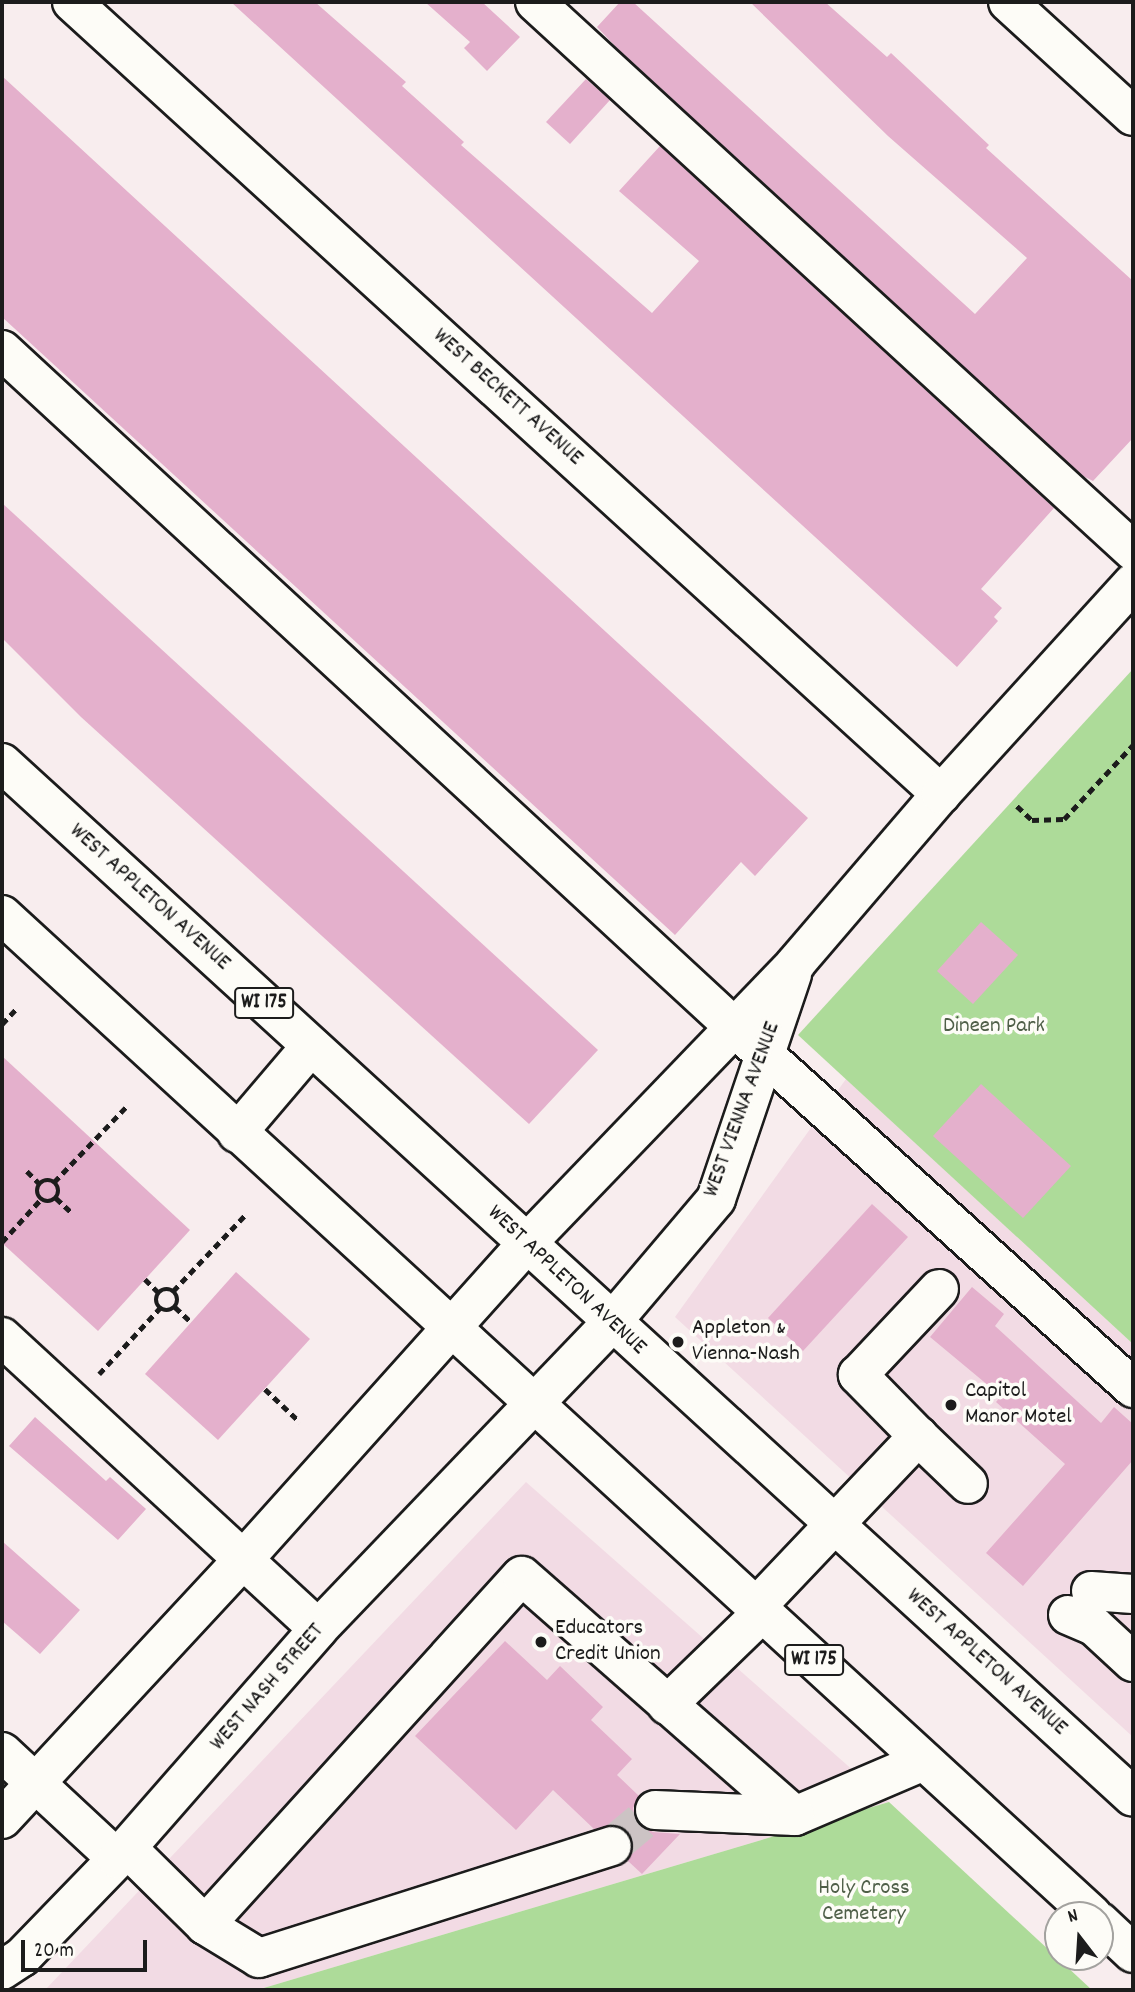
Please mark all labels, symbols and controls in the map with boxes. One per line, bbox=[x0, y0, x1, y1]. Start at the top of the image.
street label: WEST BECKETT AVENUE bbox=[426, 323, 588, 473]
street label: WEST APPLETON AVENUE bbox=[63, 818, 235, 978]
road number: WI 175 bbox=[232, 986, 296, 1020]
park label: Dineen Park bbox=[943, 1013, 1045, 1041]
street label: WEST VIENNA AVENUE bbox=[698, 1019, 788, 1201]
street label: WEST APPLETON AVENUE bbox=[481, 1200, 651, 1362]
place label: Appleton & Vienna-Nash bbox=[692, 1315, 800, 1369]
marker: Appleton & Vienna-Nash bbox=[670, 1334, 686, 1350]
place label: Capitol Manor Motel bbox=[965, 1378, 1072, 1432]
marker: Capitol Manor Motel bbox=[943, 1397, 959, 1413]
street label: WEST APPLETON AVENUE bbox=[900, 1583, 1072, 1743]
place label: Educators Credit Union bbox=[555, 1615, 661, 1669]
street label: WEST NASH STREET bbox=[205, 1619, 331, 1757]
marker: Educators Credit Union bbox=[533, 1634, 549, 1650]
road number: WI 175 bbox=[782, 1642, 846, 1678]
park label: Holy Cross Cemetery bbox=[818, 1875, 910, 1929]
north arrow bbox=[1044, 1901, 1114, 1971]
text: N bbox=[1065, 1903, 1082, 1932]
scale bar bbox=[24, 1926, 150, 1970]
text: 20 m bbox=[34, 1937, 74, 1967]

